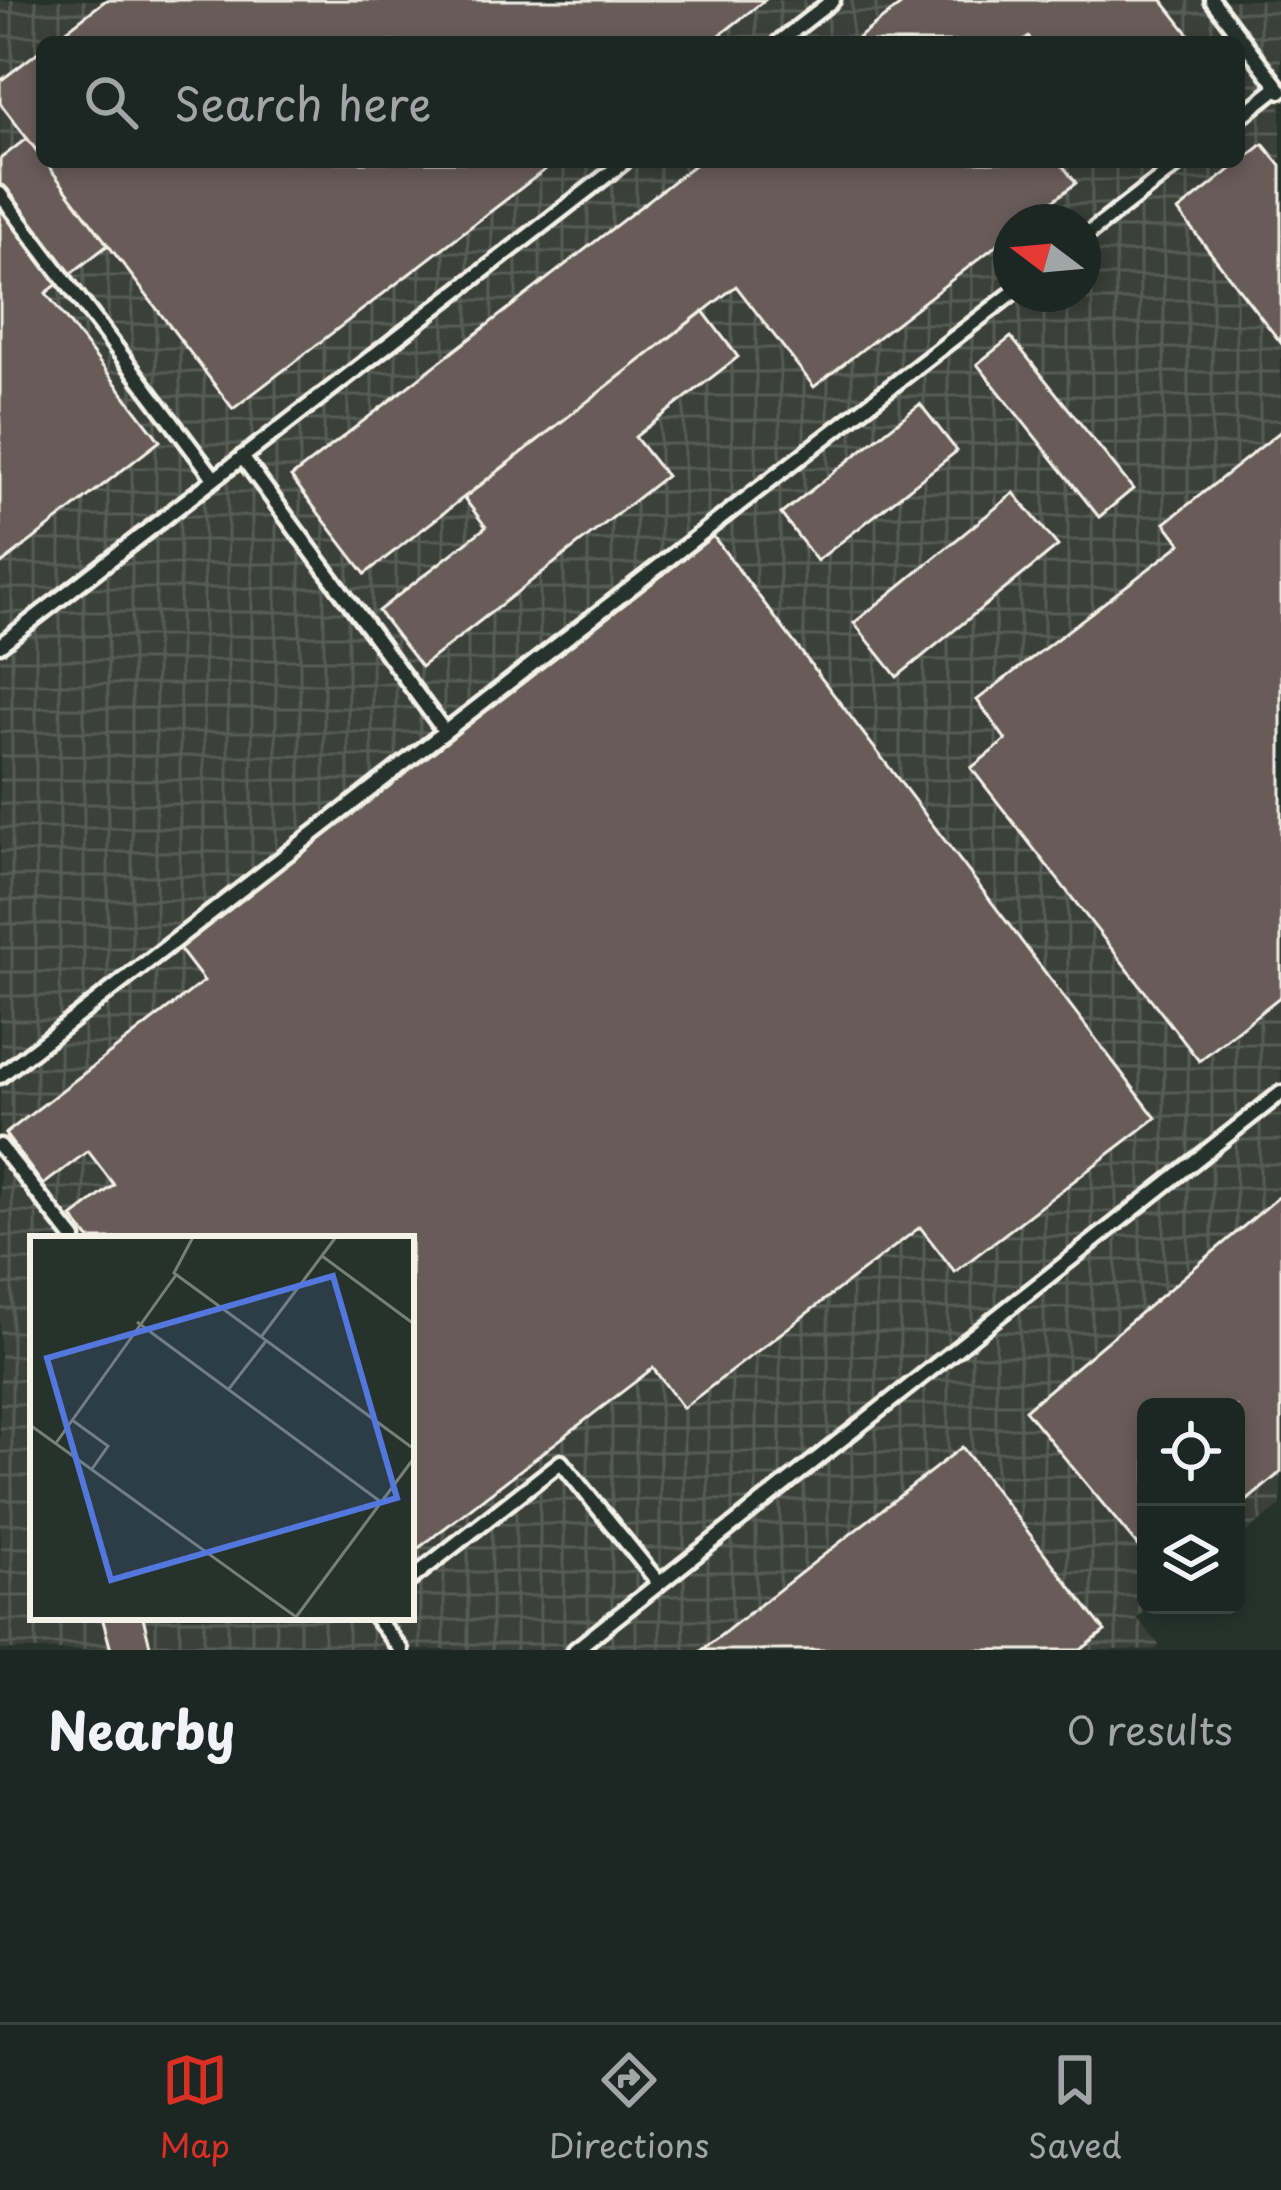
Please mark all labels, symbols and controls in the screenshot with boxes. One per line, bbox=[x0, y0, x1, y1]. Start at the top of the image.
search box bbox=[36, 36, 1245, 168]
text: Search here bbox=[174, 68, 431, 136]
icon: search bbox=[78, 69, 144, 135]
north arrow bbox=[993, 204, 1101, 312]
inset map bbox=[30, 1236, 414, 1620]
map controls bbox=[1137, 1398, 1245, 1614]
button: locate bbox=[1137, 1398, 1245, 1506]
button: layers bbox=[1137, 1506, 1245, 1614]
text: Nearby bbox=[48, 1690, 235, 1767]
text: 0 results bbox=[1067, 1699, 1233, 1758]
tab: Map bbox=[159, 2047, 230, 2169]
tab: Directions bbox=[549, 2047, 709, 2169]
tab: Saved bbox=[1028, 2047, 1122, 2169]

